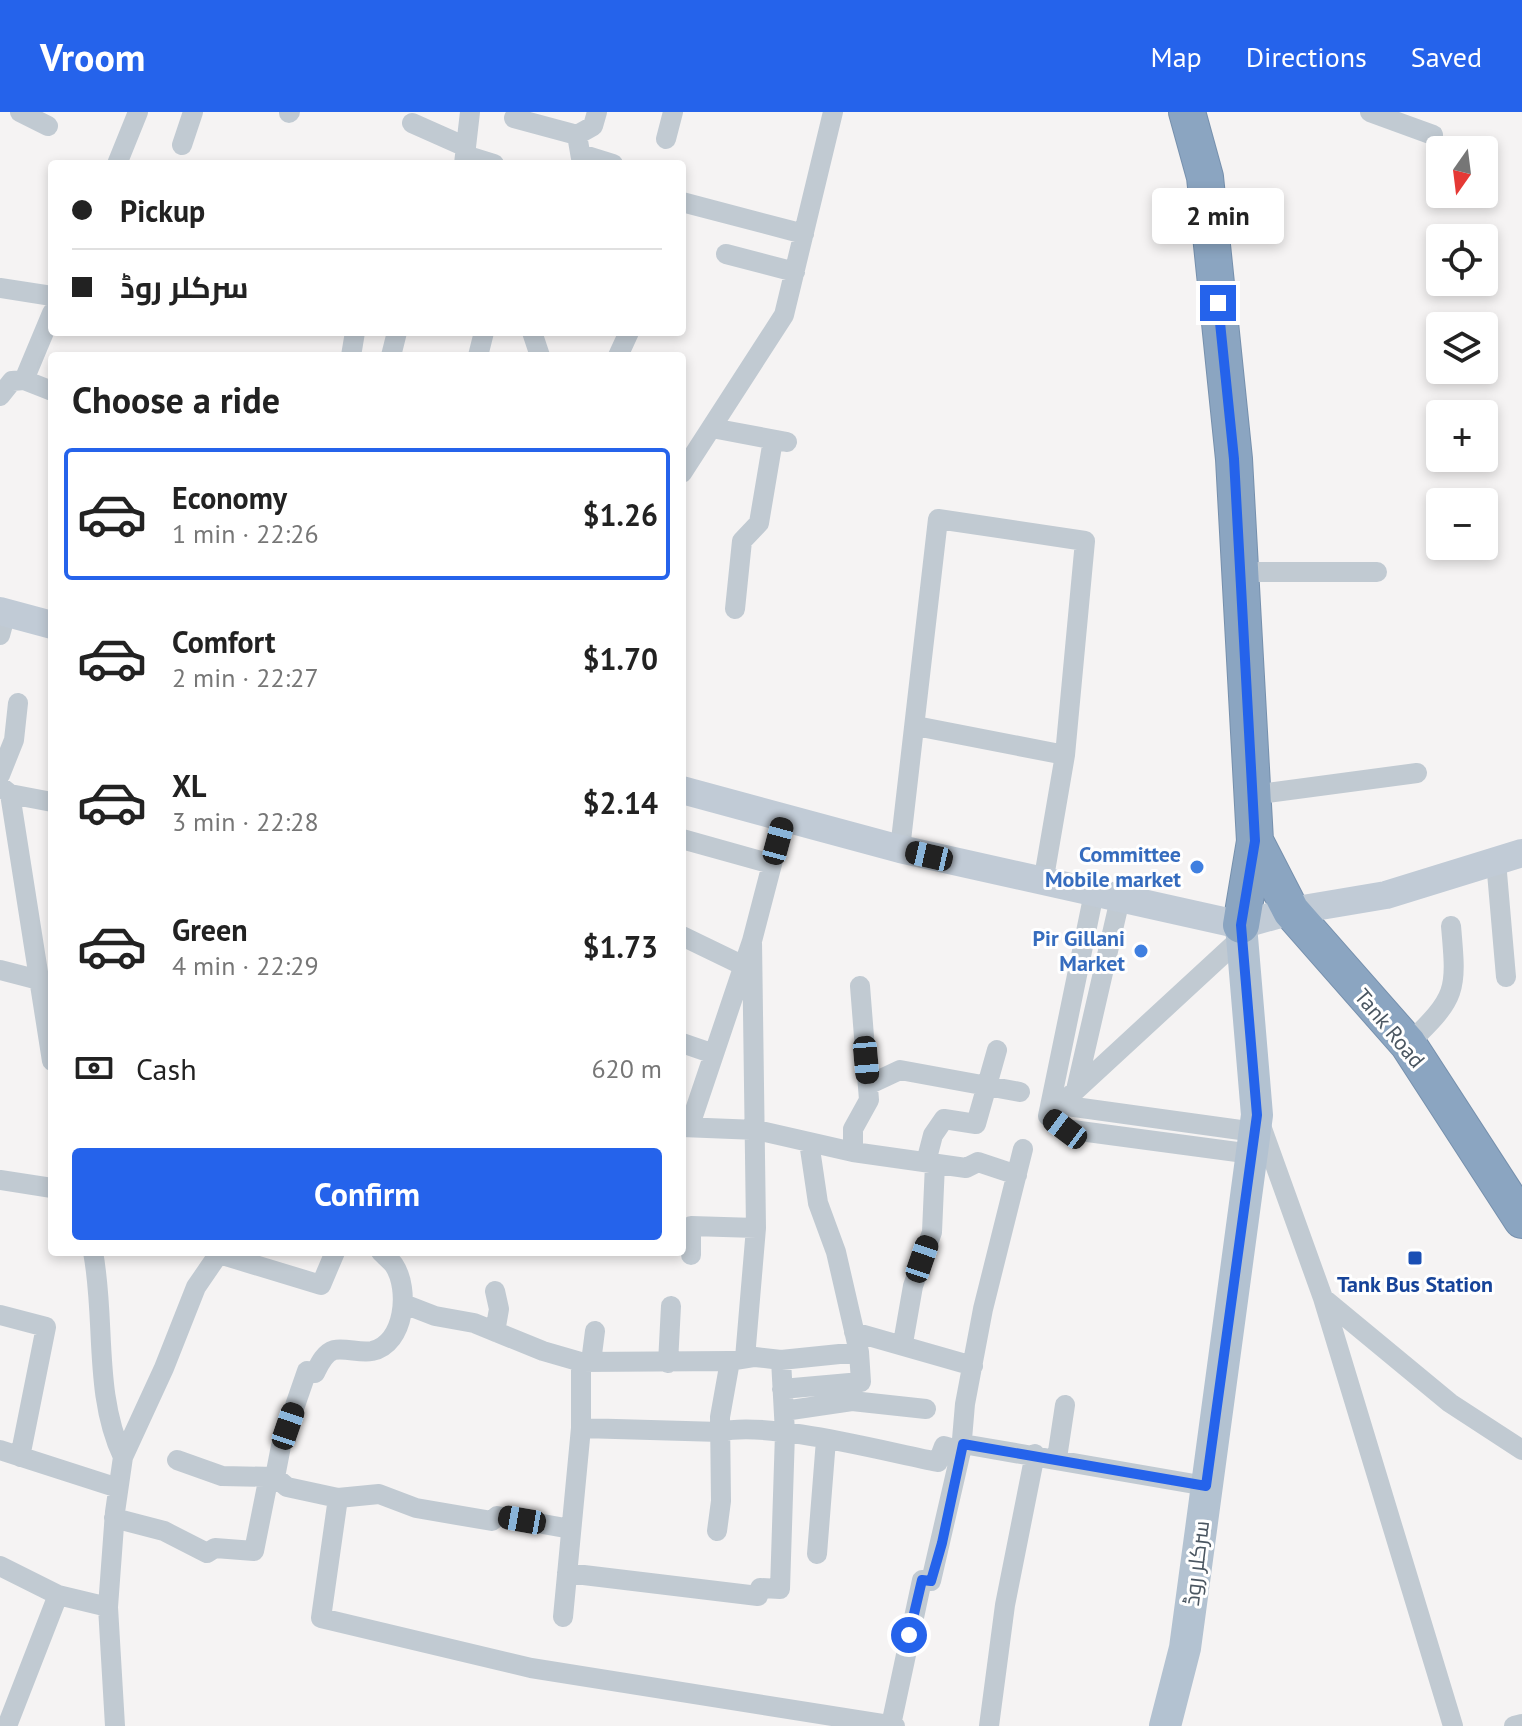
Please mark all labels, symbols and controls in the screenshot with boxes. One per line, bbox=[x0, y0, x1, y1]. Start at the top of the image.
text: Vroom bbox=[40, 32, 145, 81]
text: Map bbox=[1151, 38, 1202, 75]
text: Directions bbox=[1246, 38, 1367, 75]
text: Saved bbox=[1411, 38, 1482, 75]
north arrow bbox=[1426, 136, 1498, 208]
map controls bbox=[1426, 136, 1498, 560]
callout: 2 min bbox=[1152, 187, 1284, 243]
text: Pickup bbox=[120, 191, 205, 230]
text: 2 min bbox=[1186, 199, 1250, 232]
button: locate bbox=[1426, 224, 1498, 296]
text: سرکلر روڈ bbox=[120, 267, 249, 306]
route end bbox=[1200, 285, 1236, 321]
button: layers bbox=[1426, 312, 1498, 384]
text: Choose a ride bbox=[72, 376, 280, 423]
button: + bbox=[1426, 400, 1498, 472]
icon: car bbox=[76, 478, 148, 550]
text: Economy bbox=[172, 478, 287, 517]
button: − bbox=[1426, 488, 1498, 560]
text: $1.26 bbox=[583, 495, 658, 534]
text: 1 min · 22:26 bbox=[172, 517, 319, 550]
icon: car bbox=[76, 622, 148, 694]
text: Comfort bbox=[172, 622, 275, 661]
text: $1.70 bbox=[583, 639, 658, 678]
text: 2 min · 22:27 bbox=[172, 661, 319, 694]
icon: car bbox=[76, 766, 148, 838]
text: XL bbox=[172, 766, 206, 805]
text: $2.14 bbox=[583, 783, 658, 822]
text: 3 min · 22:28 bbox=[172, 805, 319, 838]
car bbox=[760, 815, 796, 867]
car bbox=[903, 839, 955, 873]
place label: Committee Mobile market bbox=[1045, 840, 1181, 893]
marker: Committee Mobile market bbox=[1188, 858, 1206, 876]
icon: car bbox=[76, 910, 148, 982]
text: Green bbox=[172, 910, 247, 949]
place label: Pir Gillani Market bbox=[1032, 924, 1125, 977]
text: $1.73 bbox=[583, 927, 658, 966]
marker: Pir Gillani Market bbox=[1132, 942, 1150, 960]
text: 4 min · 22:29 bbox=[172, 949, 319, 982]
street label: Tank Road bbox=[1349, 983, 1431, 1073]
car bbox=[852, 1035, 880, 1085]
icon: cash bbox=[72, 1046, 116, 1090]
text: Cash bbox=[136, 1049, 197, 1088]
text: 620 m bbox=[591, 1052, 662, 1085]
car bbox=[1039, 1105, 1091, 1153]
button: Confirm bbox=[72, 1148, 662, 1240]
car bbox=[903, 1232, 941, 1286]
marker: Tank Bus Station bbox=[1406, 1249, 1424, 1267]
place label: Tank Bus Station bbox=[1337, 1270, 1493, 1298]
car bbox=[269, 1399, 307, 1453]
car bbox=[496, 1504, 548, 1536]
street label: سرکلر روڈ bbox=[1177, 1519, 1215, 1607]
route start bbox=[891, 1617, 927, 1653]

